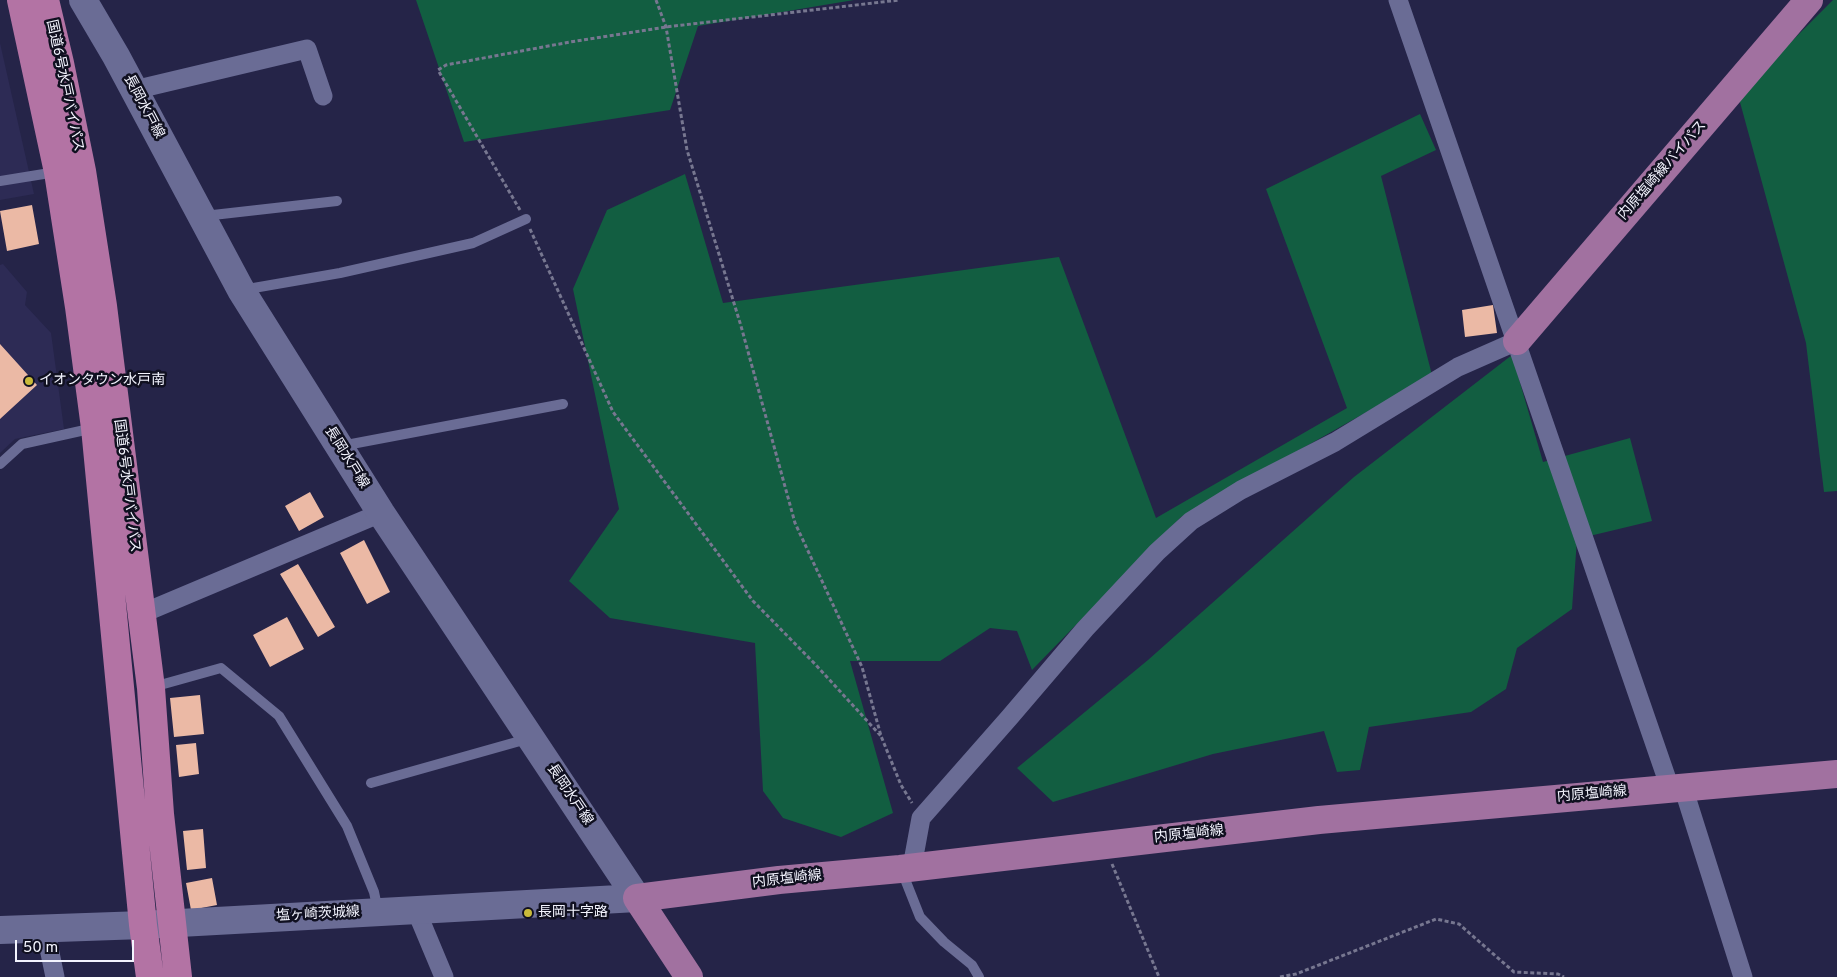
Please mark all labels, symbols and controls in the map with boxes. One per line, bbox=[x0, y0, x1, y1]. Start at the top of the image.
street label: 国道6号水戸バイパス bbox=[42, 19, 86, 153]
street label: 長岡水戸線 bbox=[119, 72, 167, 142]
street label: 内原塩崎線バイパス bbox=[1615, 118, 1711, 224]
place label: イオンタウン水戸南 bbox=[39, 373, 165, 389]
marker: イオンタウン水戸南 bbox=[23, 375, 35, 387]
street label: 国道6号水戸バイパス bbox=[109, 418, 143, 554]
street label: 長岡水戸線 bbox=[320, 424, 372, 492]
street label: 長岡水戸線 bbox=[542, 761, 596, 829]
street label: 内原塩崎線 bbox=[1556, 784, 1628, 806]
street label: 内原塩崎線 bbox=[1153, 823, 1225, 847]
street label: 内原塩崎線 bbox=[751, 868, 823, 892]
street label: 塩ヶ崎茨城線 bbox=[276, 904, 360, 926]
place label: 長岡十字路 bbox=[538, 905, 608, 921]
marker: 長岡十字路 bbox=[522, 907, 534, 919]
scale bar bbox=[18, 930, 136, 962]
text: 50 m bbox=[23, 939, 58, 958]

